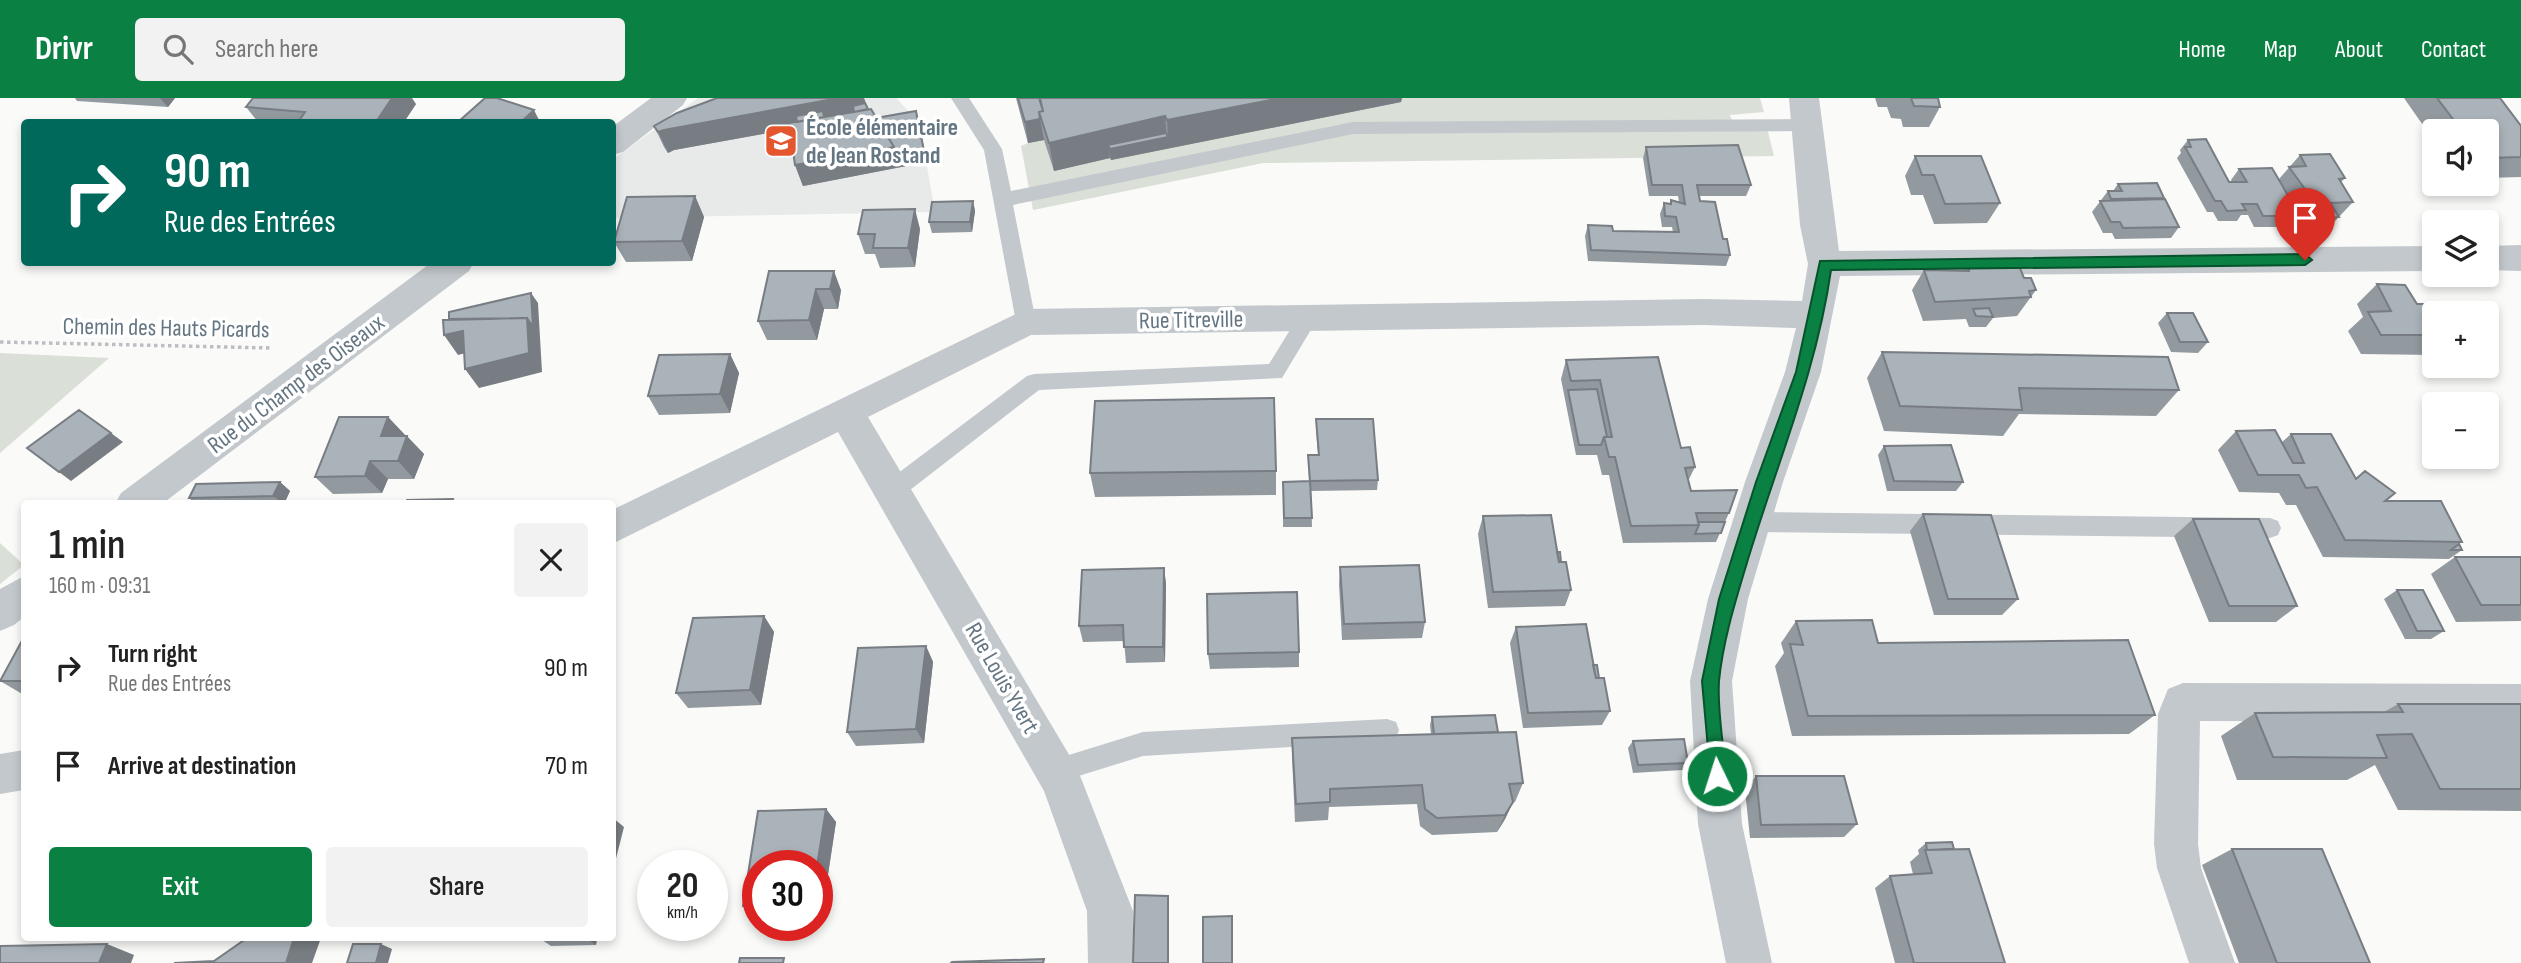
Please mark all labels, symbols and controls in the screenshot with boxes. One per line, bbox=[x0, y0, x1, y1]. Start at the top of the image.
search box bbox=[135, 18, 625, 81]
text: Drivr bbox=[35, 29, 93, 69]
icon: search bbox=[159, 30, 197, 68]
text: Search here bbox=[215, 34, 318, 65]
text: Home bbox=[2178, 35, 2226, 64]
text: Map bbox=[2264, 35, 2297, 64]
text: About bbox=[2335, 35, 2383, 64]
text: Contact bbox=[2421, 35, 2486, 64]
place label: École élémentaire de Jean Rostand bbox=[806, 113, 958, 170]
map controls bbox=[2422, 119, 2499, 469]
button: sound bbox=[2422, 119, 2499, 196]
school or university icon: École élémentaire de Jean Rostand bbox=[762, 122, 800, 160]
text: 90 m bbox=[164, 143, 251, 202]
icon: right bbox=[49, 147, 140, 238]
pin bbox=[2275, 188, 2335, 260]
icon: arrive bbox=[2286, 199, 2324, 237]
text: Rue des Entrées bbox=[164, 203, 336, 242]
button: layers bbox=[2422, 210, 2499, 287]
button: + bbox=[2422, 301, 2499, 378]
street label: Rue Titreville bbox=[1139, 305, 1243, 335]
street label: Rue du Champ des Oiseaux bbox=[202, 308, 390, 460]
street label: Chemin des Hauts Picards bbox=[62, 312, 270, 344]
button: − bbox=[2422, 392, 2499, 469]
text: 1 min bbox=[49, 520, 125, 571]
button: close bbox=[514, 523, 588, 597]
text: 160 m · 09:31 bbox=[49, 572, 150, 600]
street label: Rue Louis Yvert bbox=[959, 617, 1045, 739]
text: Turn right bbox=[108, 639, 197, 670]
icon: right bbox=[49, 649, 87, 687]
text: 90 m bbox=[544, 653, 588, 684]
text: Rue des Entrées bbox=[108, 670, 231, 698]
position arrow bbox=[1680, 739, 1754, 813]
icon: arrive bbox=[49, 747, 87, 785]
text: Arrive at destination bbox=[108, 751, 296, 782]
text: 70 m bbox=[545, 751, 588, 782]
button: Exit bbox=[49, 847, 312, 927]
button: Share bbox=[326, 847, 588, 927]
speed limit sign: 30 bbox=[742, 850, 833, 941]
text: 20 bbox=[667, 865, 699, 908]
text: km/h bbox=[667, 902, 698, 923]

